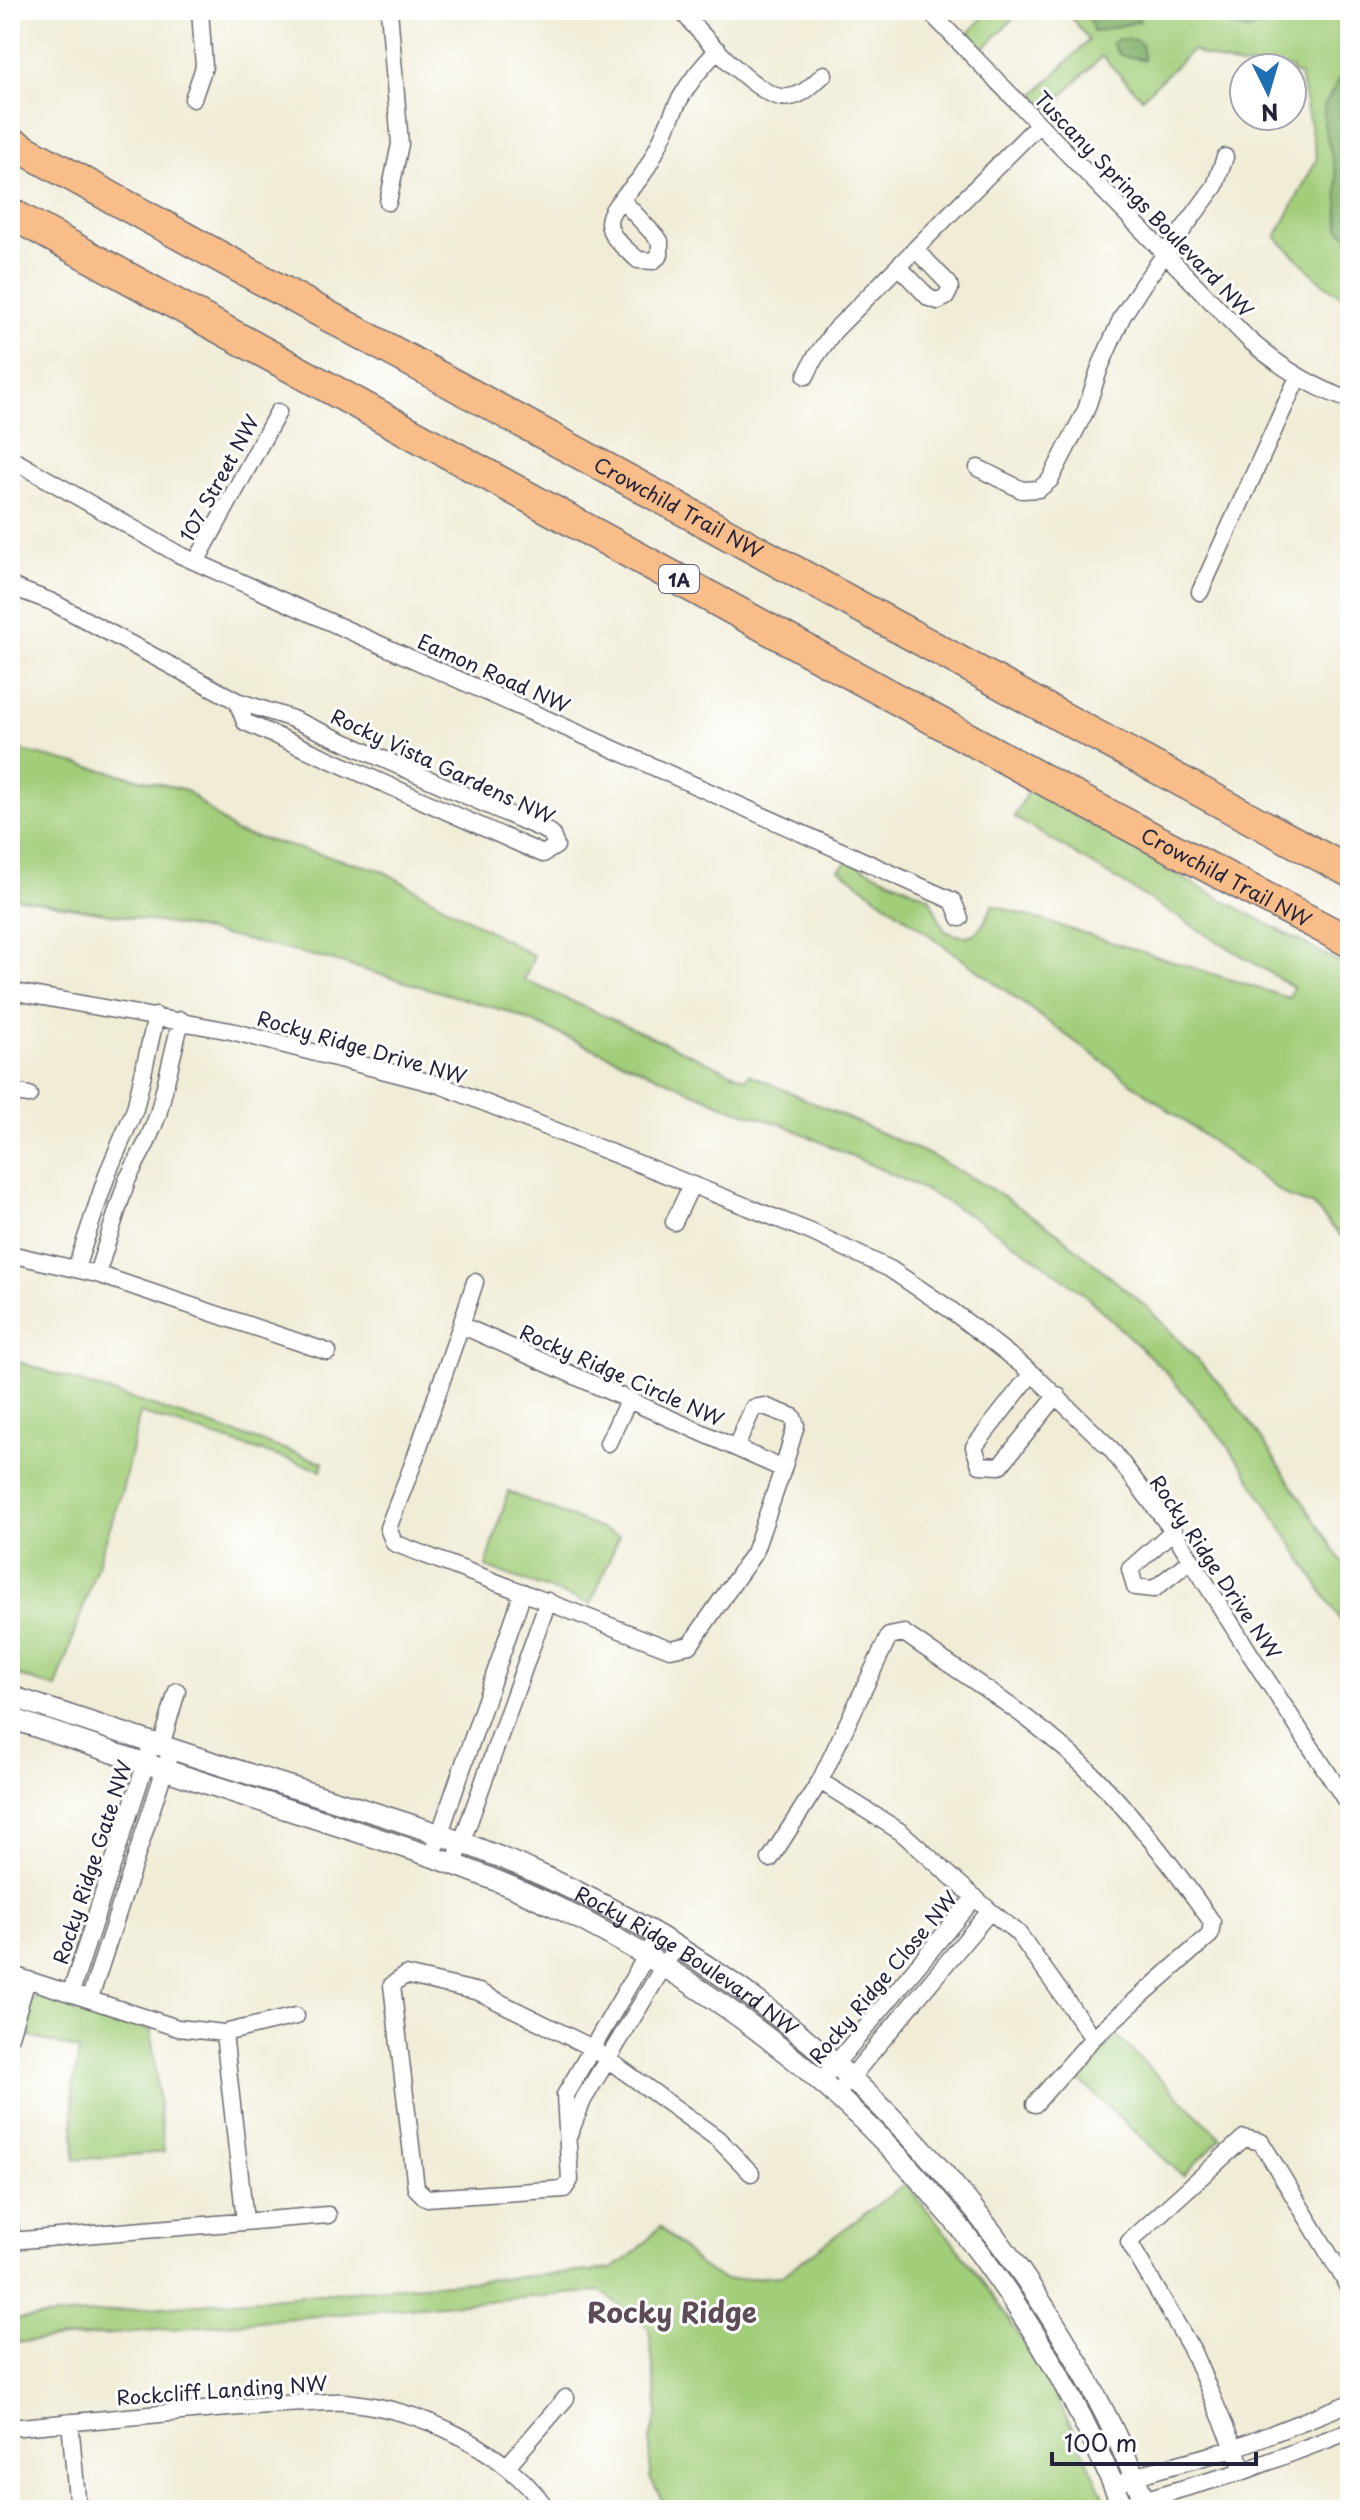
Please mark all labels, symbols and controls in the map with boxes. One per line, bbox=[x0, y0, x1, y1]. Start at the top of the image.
north arrow bbox=[1228, 52, 1308, 132]
street label: Tuscany Springs Boulevard NW bbox=[1027, 84, 1261, 324]
text: N bbox=[1260, 96, 1280, 131]
street label: 107 Street NW bbox=[172, 409, 267, 547]
street label: Crowchild Trail NW bbox=[589, 449, 769, 566]
road number: 1A bbox=[659, 565, 699, 593]
street label: Eamon Road NW bbox=[413, 626, 575, 720]
street label: Rocky Vista Gardens NW bbox=[326, 701, 560, 831]
street label: Crowchild Trail NW bbox=[1136, 820, 1318, 934]
street label: Rocky Ridge Drive NW bbox=[254, 1003, 471, 1091]
street label: Rocky Ridge Circle NW bbox=[515, 1316, 729, 1434]
street label: Rocky Ridge Drive NW bbox=[1143, 1469, 1289, 1666]
street label: Rocky Ridge Gate NW bbox=[45, 1756, 139, 1968]
street label: Rocky Ridge Boulevard NW bbox=[570, 1878, 805, 2043]
street label: Rocky Ridge Close NW bbox=[802, 1884, 965, 2070]
district label: Rocky Ridge bbox=[587, 2290, 757, 2333]
street label: Rockcliff Landing NW bbox=[115, 2368, 329, 2412]
scale bar bbox=[1052, 2416, 1256, 2466]
text: 100 m bbox=[1064, 2424, 1137, 2460]

